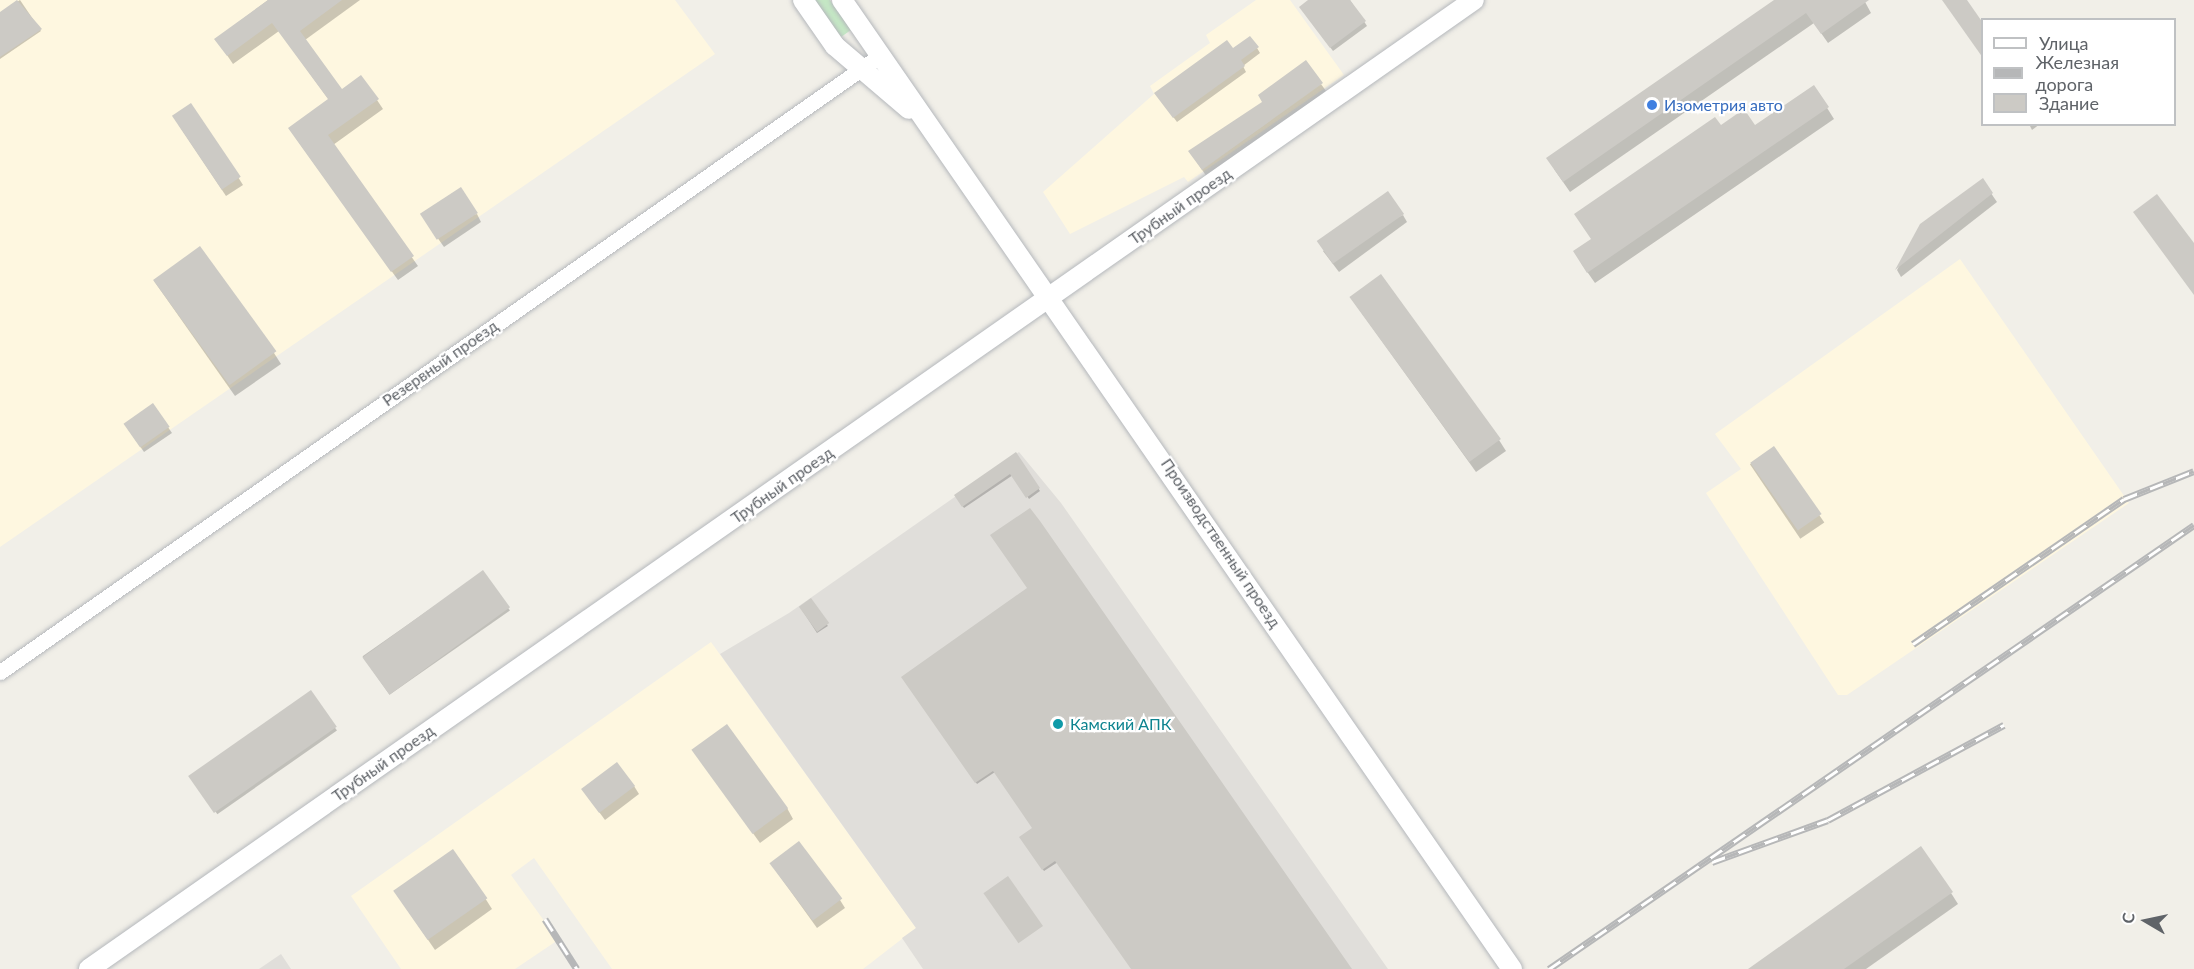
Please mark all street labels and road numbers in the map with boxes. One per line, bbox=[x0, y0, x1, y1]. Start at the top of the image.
street label: Трубный проезд bbox=[1125, 164, 1235, 248]
street label: Резервный проезд bbox=[379, 316, 501, 410]
street label: Трубный проезд bbox=[727, 443, 837, 527]
street label: Производственный проезд bbox=[1157, 455, 1285, 631]
street label: Трубный проезд bbox=[328, 721, 438, 805]

